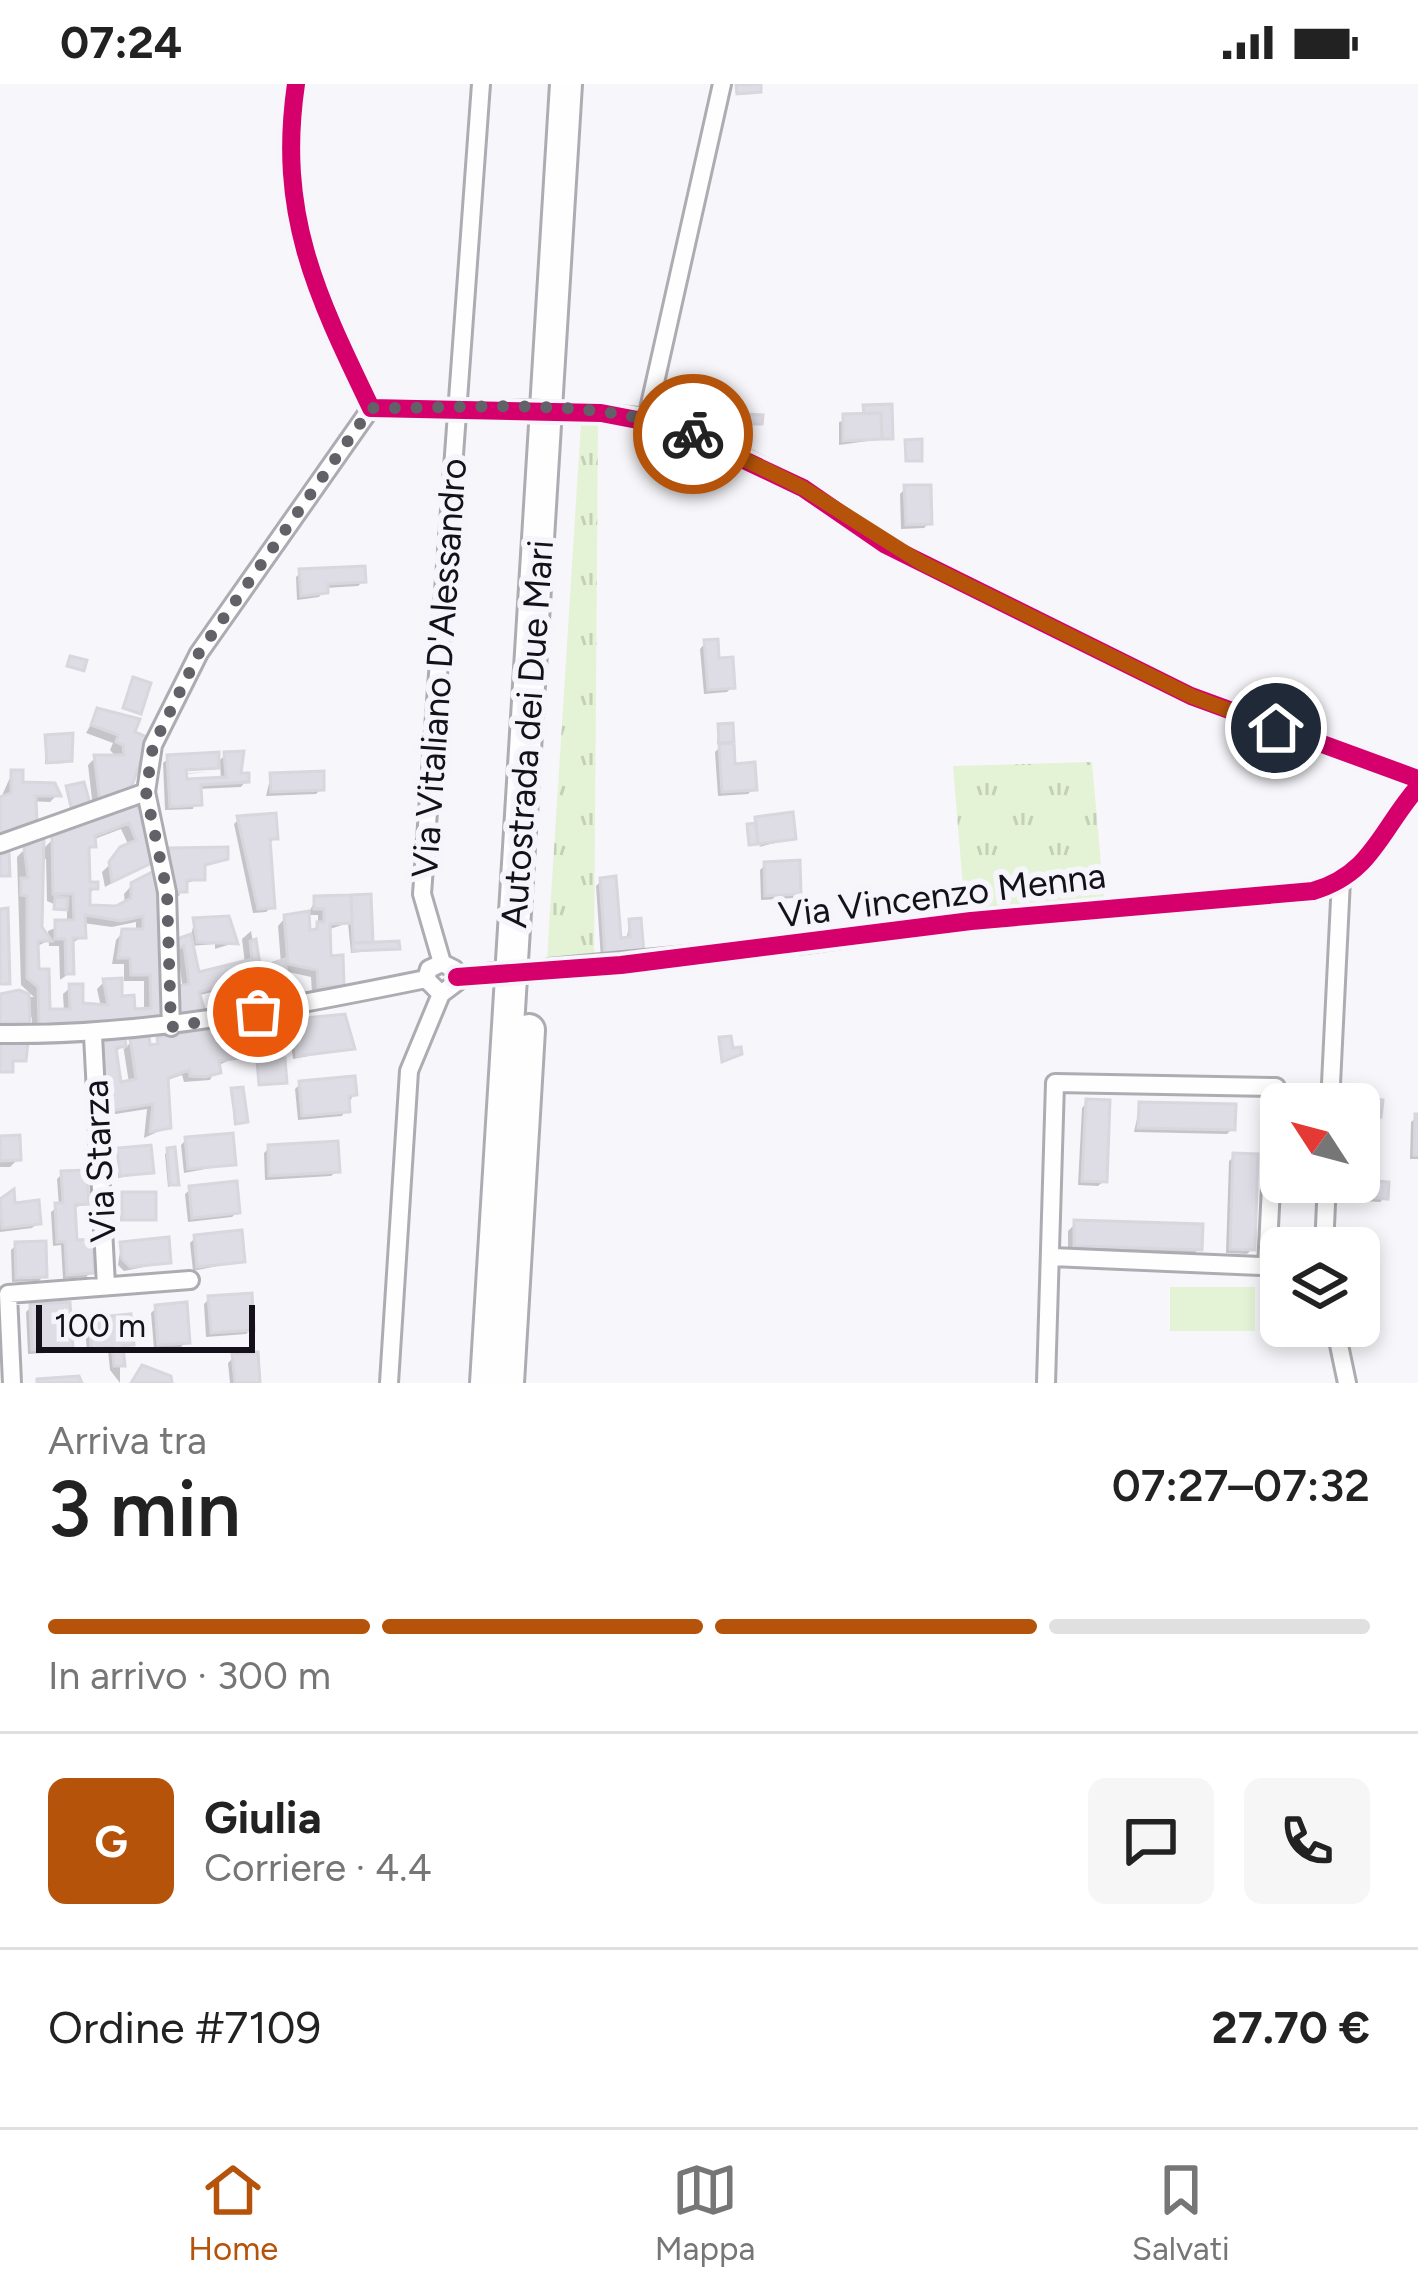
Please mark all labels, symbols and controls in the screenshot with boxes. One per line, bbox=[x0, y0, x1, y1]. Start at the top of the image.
text: 07:24 bbox=[60, 15, 182, 69]
courier bbox=[633, 374, 753, 494]
icon: bike bbox=[660, 401, 726, 467]
street label: Via Vitaliano D'Alessandro bbox=[403, 457, 475, 879]
street label: Autostrada dei Due Mari bbox=[492, 539, 562, 929]
pin bbox=[1225, 677, 1327, 779]
icon: home bbox=[1243, 695, 1309, 761]
street label: Via Vincenzo Menna bbox=[776, 854, 1108, 936]
pin bbox=[207, 961, 309, 1063]
icon: bag bbox=[225, 979, 291, 1045]
street label: Via Starza bbox=[73, 1079, 125, 1243]
north arrow bbox=[1260, 1083, 1380, 1203]
map controls bbox=[1260, 1083, 1380, 1347]
button: layers bbox=[1260, 1227, 1380, 1347]
scale bar bbox=[36, 1299, 255, 1352]
text: 100 m bbox=[54, 1306, 146, 1345]
text: Arriva tra bbox=[48, 1417, 207, 1464]
text: 07:27–07:32 bbox=[1112, 1458, 1370, 1512]
text: 3 min bbox=[48, 1462, 241, 1556]
text: In arrivo · 300 m bbox=[48, 1652, 331, 1699]
button: chat bbox=[1088, 1778, 1214, 1904]
button: phone bbox=[1244, 1778, 1370, 1904]
text: Giulia bbox=[204, 1790, 322, 1844]
text: G bbox=[94, 1814, 128, 1868]
text: Corriere · 4.4 bbox=[204, 1844, 432, 1891]
text: Ordine #7109 bbox=[48, 2000, 321, 2054]
text: 27.70 € bbox=[1212, 2000, 1370, 2054]
tab: Home bbox=[188, 2157, 278, 2268]
tab: Mappa bbox=[655, 2157, 755, 2268]
tab: Salvati bbox=[1132, 2157, 1230, 2268]

